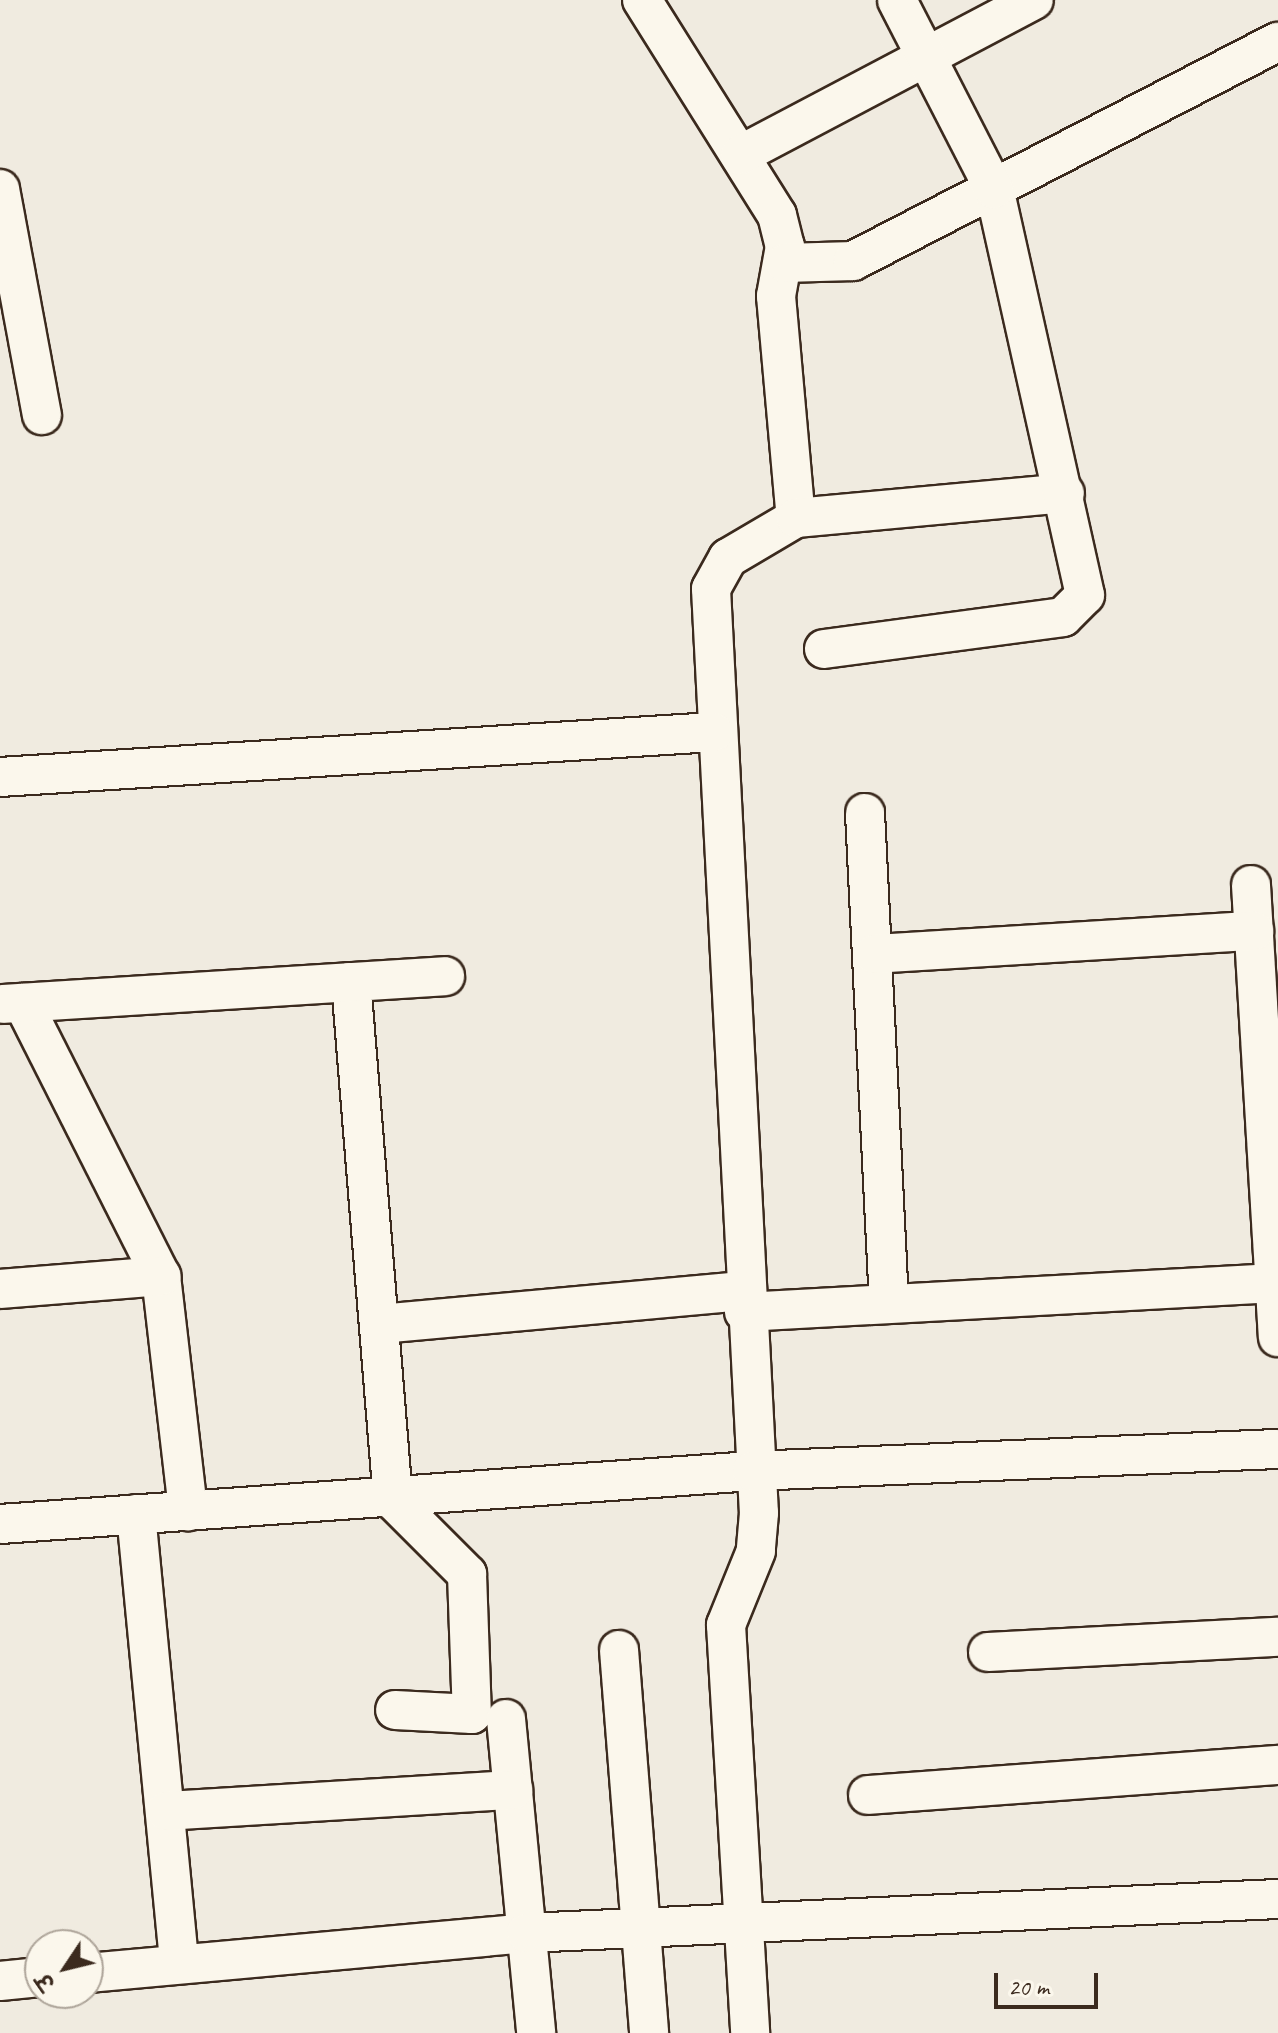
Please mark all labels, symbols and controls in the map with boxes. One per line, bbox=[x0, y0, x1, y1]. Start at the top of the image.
north arrow bbox=[24, 1929, 104, 2009]
scale bar bbox=[998, 1957, 1102, 2007]
text: उ bbox=[30, 1968, 62, 1996]
text: 20 m bbox=[1008, 1972, 1049, 2002]

